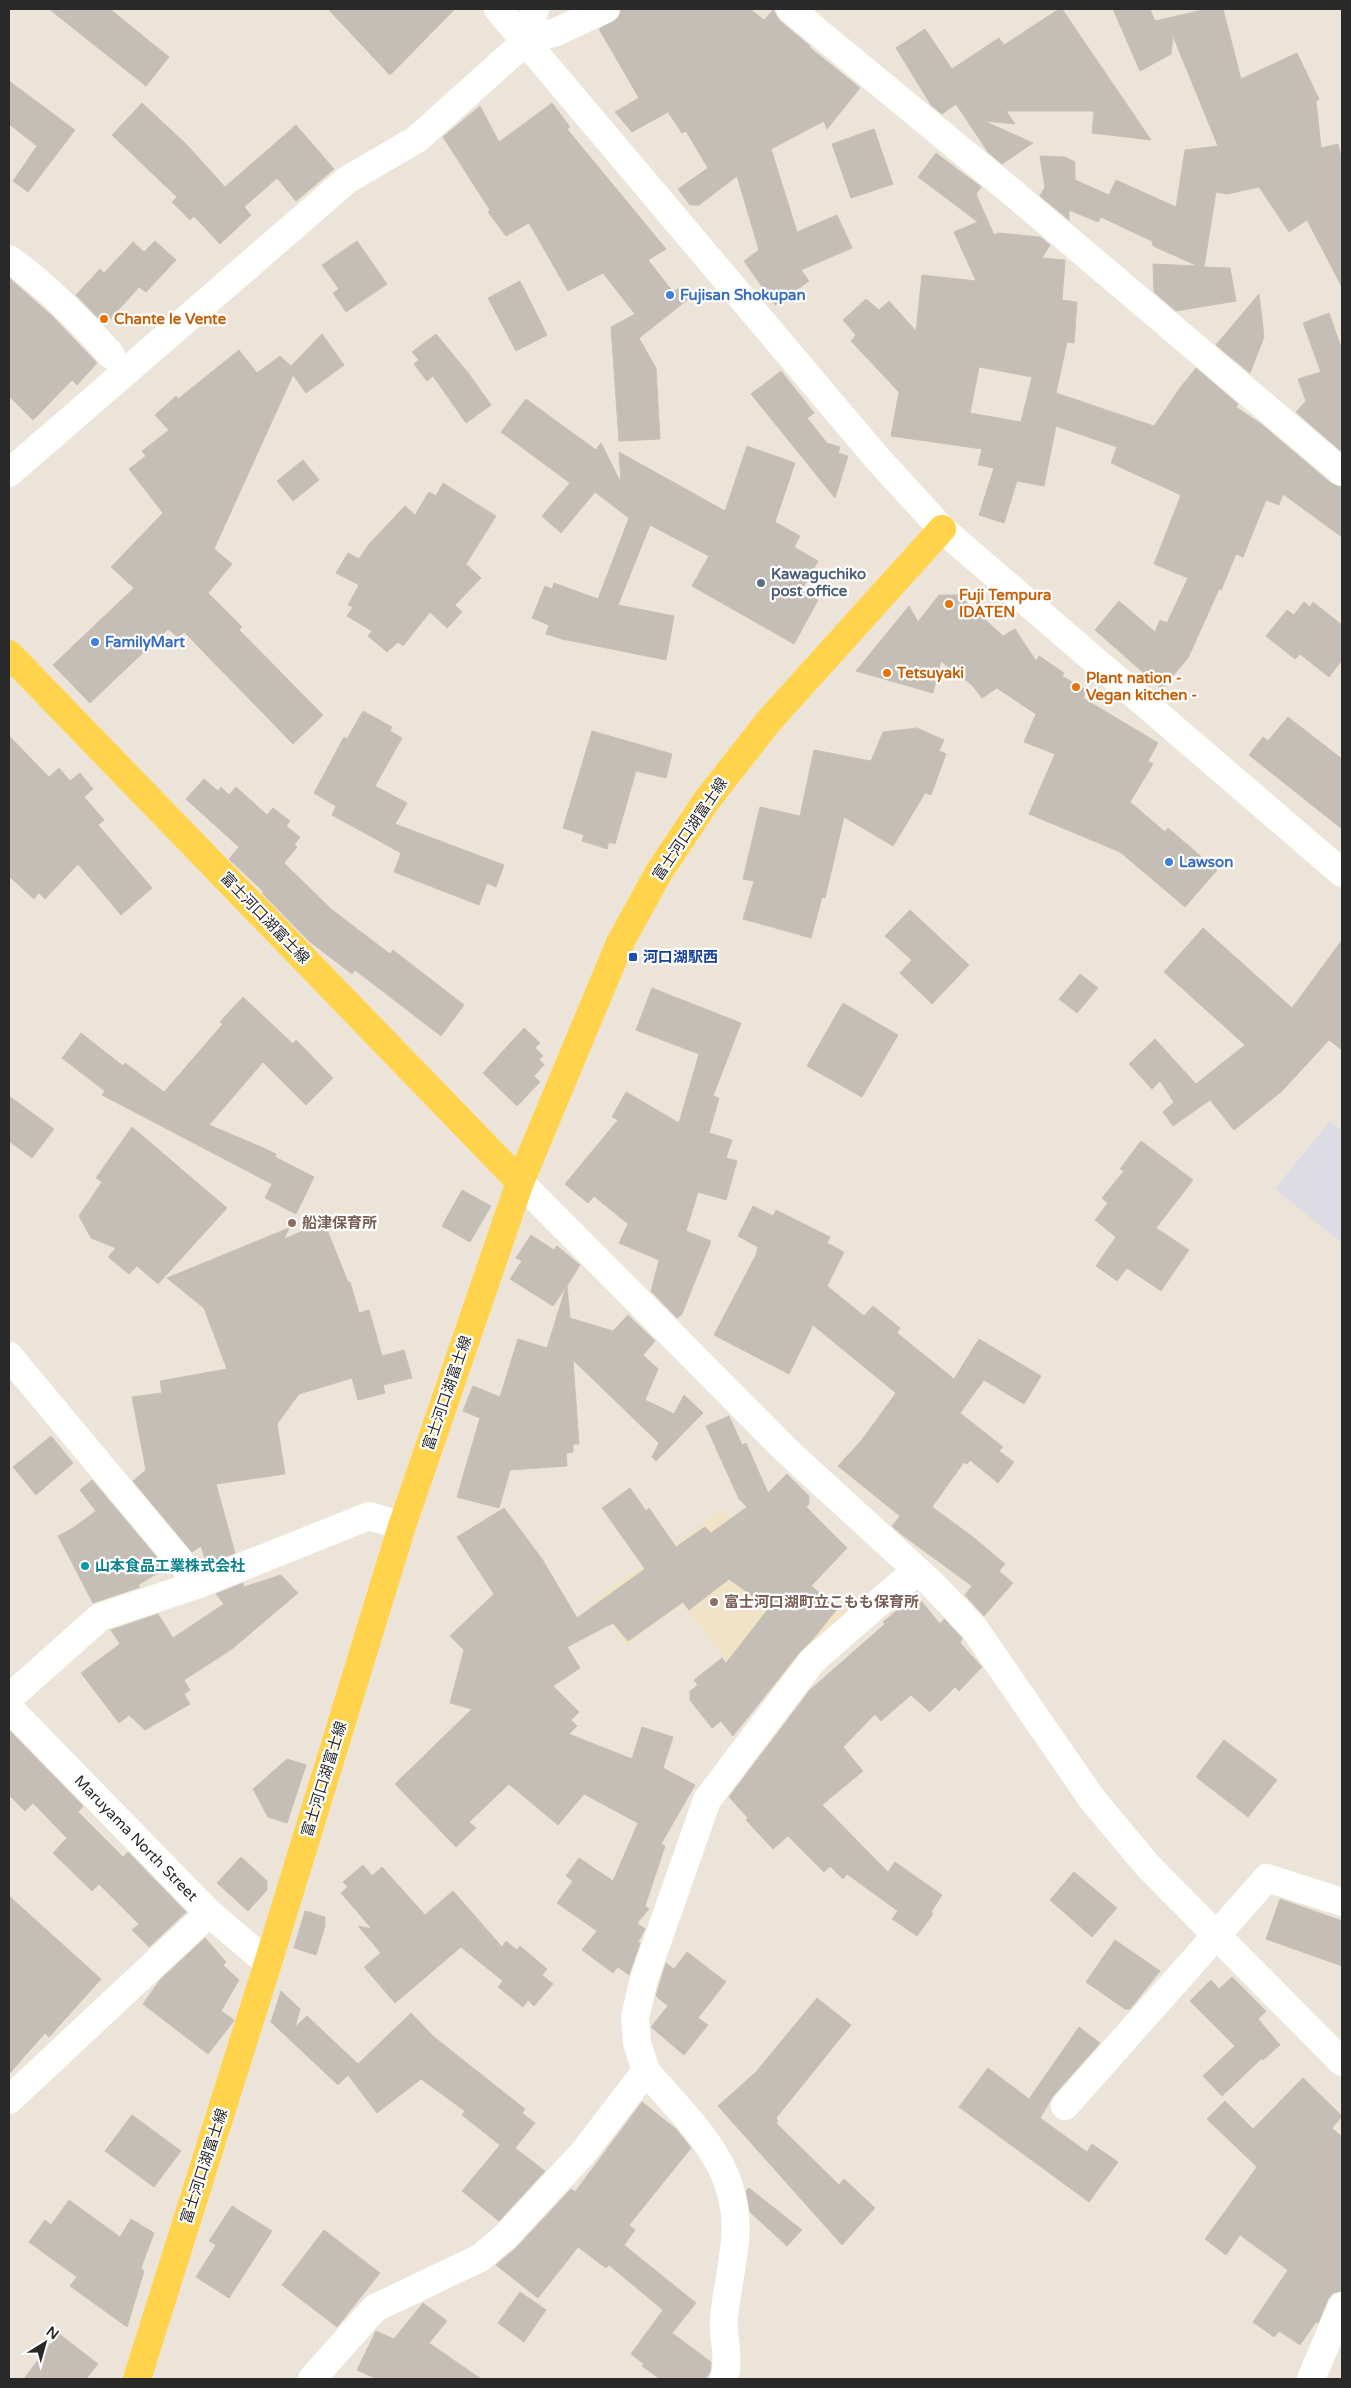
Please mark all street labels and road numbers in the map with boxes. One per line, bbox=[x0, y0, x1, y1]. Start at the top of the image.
street label: 富士河口湖富士線 bbox=[649, 774, 731, 884]
street label: 富士河口湖富士線 bbox=[217, 869, 313, 967]
street label: 富士河口湖富士線 bbox=[419, 1333, 475, 1453]
street label: 富士河口湖富士線 bbox=[298, 1719, 350, 1839]
street label: Maruyama North Street bbox=[71, 1772, 202, 1905]
street label: 富士河口湖富士線 bbox=[177, 2106, 231, 2226]

